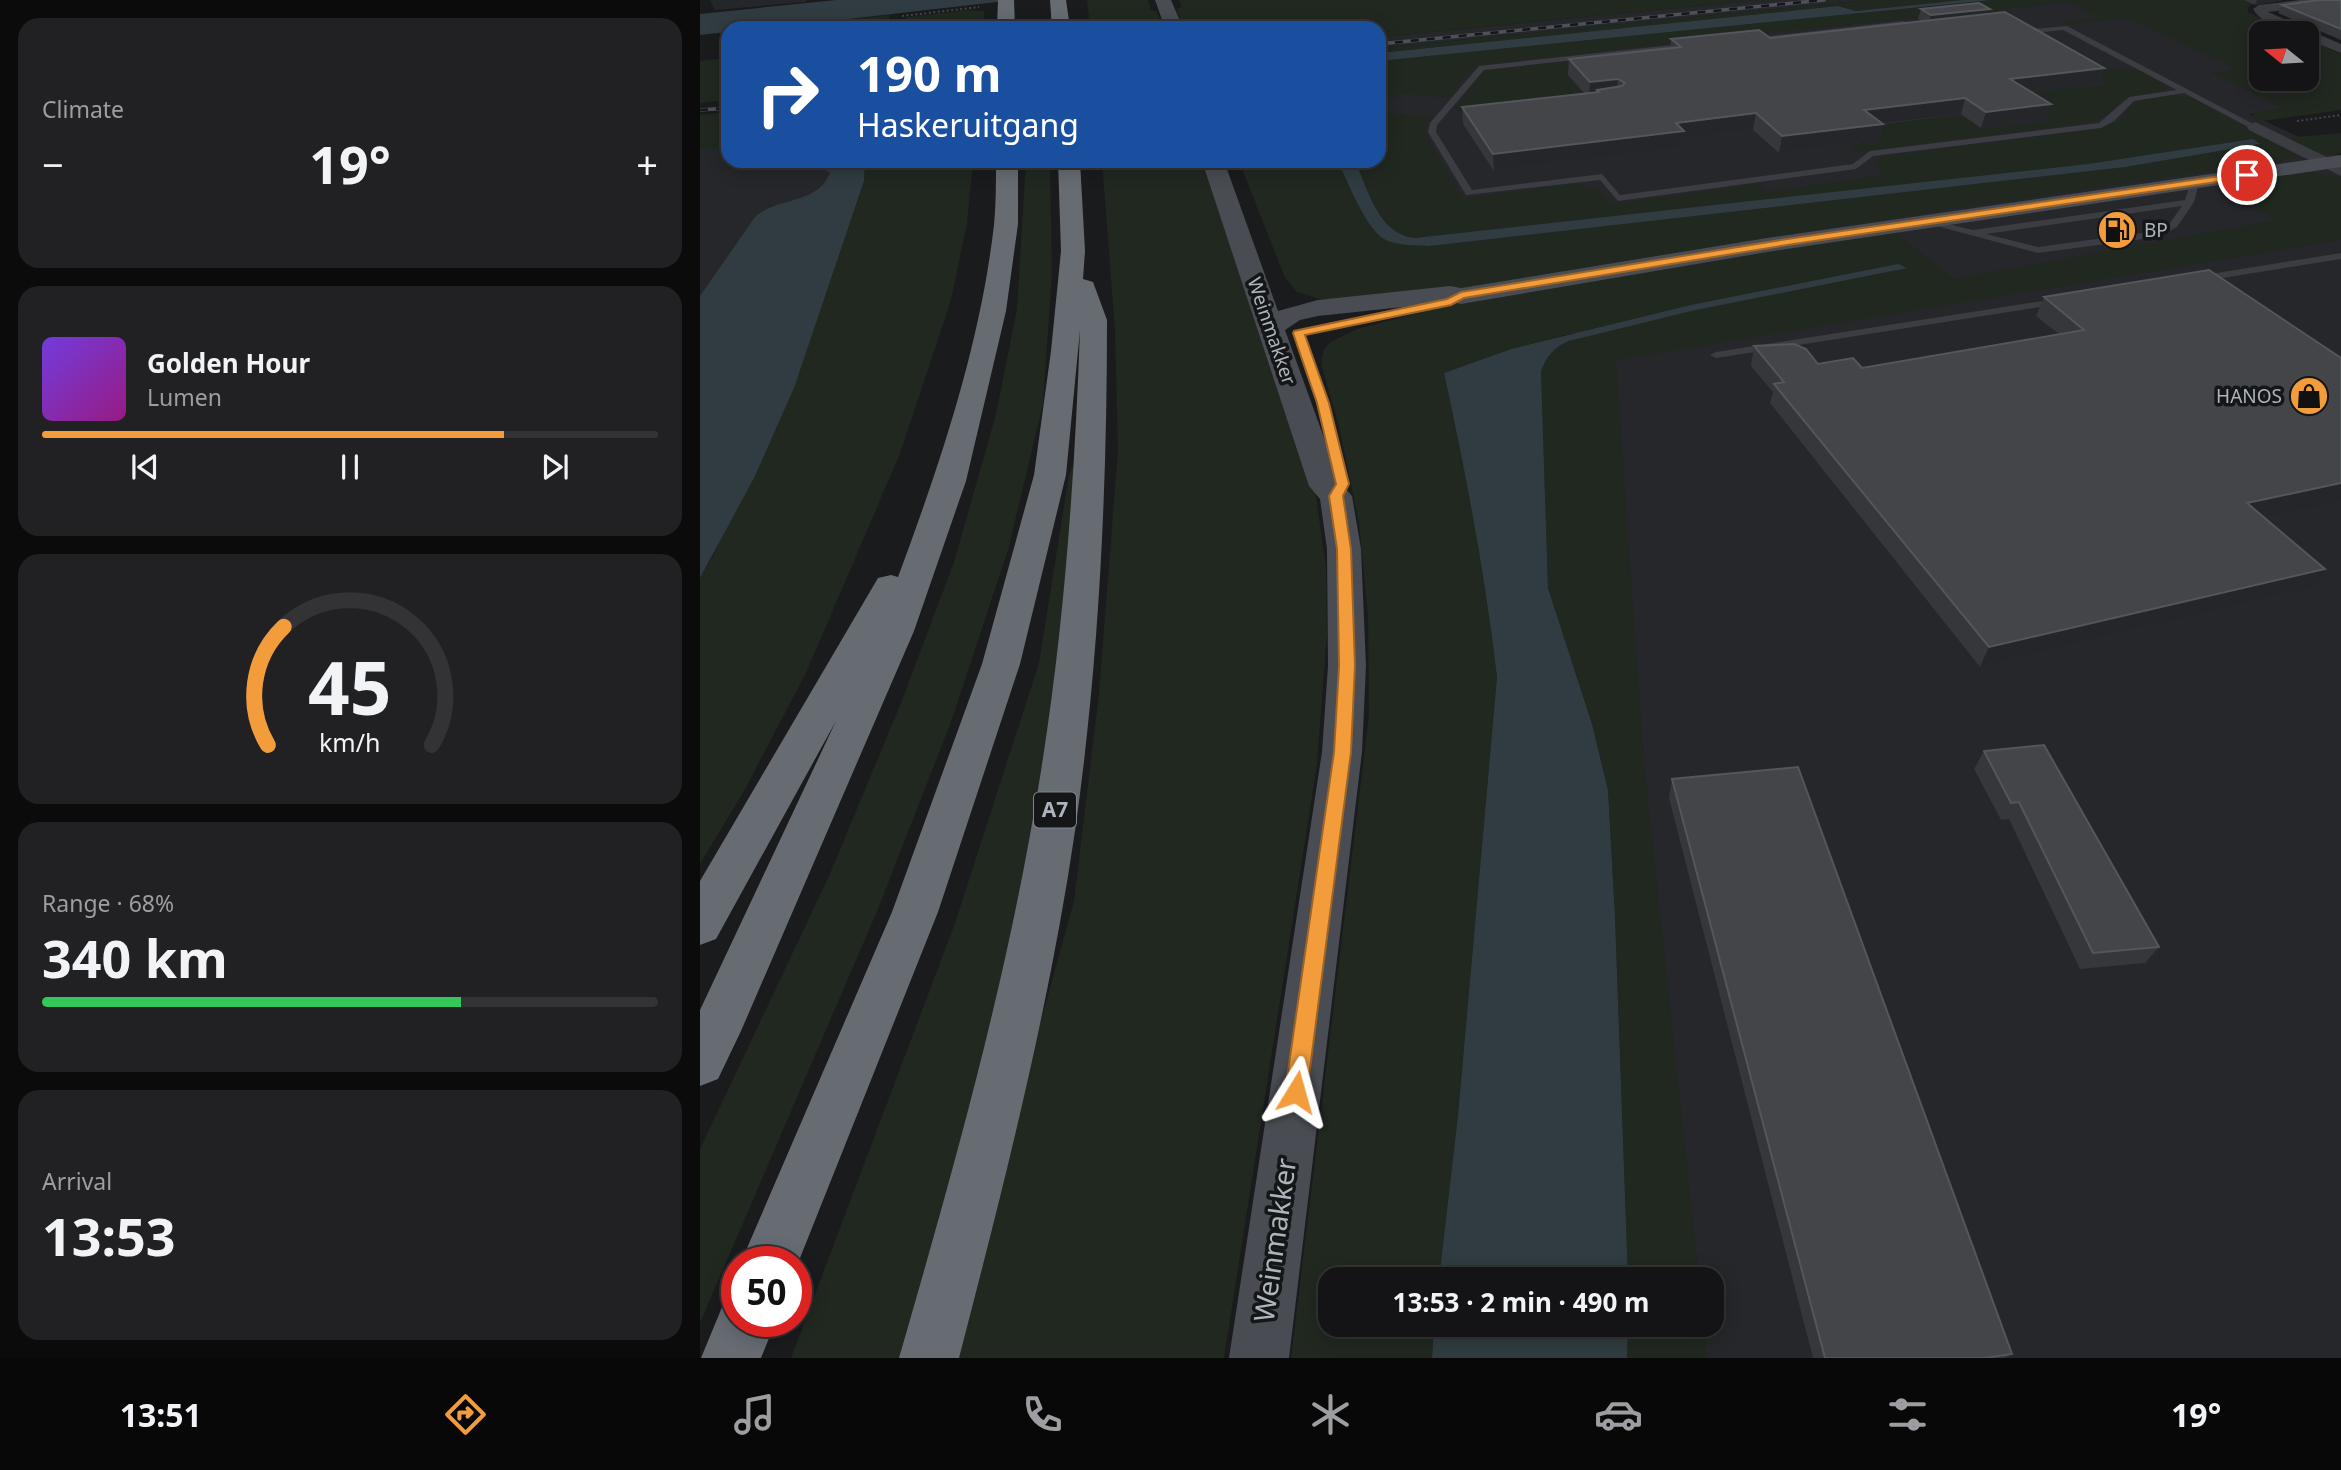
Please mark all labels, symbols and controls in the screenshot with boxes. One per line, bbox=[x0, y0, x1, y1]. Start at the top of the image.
north arrow bbox=[2249, 21, 2319, 91]
map controls bbox=[2249, 21, 2319, 91]
text: 190 m bbox=[857, 40, 1002, 106]
icon: right bbox=[742, 49, 833, 140]
text: Climate bbox=[42, 93, 124, 125]
text: Haskeruitgang bbox=[857, 103, 1079, 146]
text: 19° bbox=[309, 128, 391, 199]
text: − bbox=[42, 138, 64, 190]
text: + bbox=[636, 138, 658, 190]
pin bbox=[2217, 145, 2277, 205]
icon: arrive bbox=[2228, 156, 2266, 194]
fuel station icon: BP bbox=[2096, 209, 2138, 251]
place label: BP bbox=[2144, 217, 2168, 243]
street label: Weinmakker bbox=[1241, 274, 1303, 388]
text: Golden Hour bbox=[147, 345, 310, 381]
shop icon: HANOS bbox=[2288, 375, 2330, 417]
text: Lumen bbox=[147, 381, 222, 413]
place label: HANOS bbox=[2216, 383, 2282, 409]
icon: previous bbox=[126, 448, 164, 486]
icon: pause bbox=[331, 448, 369, 486]
icon: next bbox=[536, 448, 574, 486]
text: 45 bbox=[308, 637, 392, 736]
text: km/h bbox=[319, 725, 381, 759]
road number: A7 bbox=[1034, 792, 1076, 828]
text: Range · 68% bbox=[42, 887, 174, 919]
text: 340 km bbox=[42, 922, 228, 993]
position arrow bbox=[1259, 1055, 1333, 1129]
street label: Weinmakker bbox=[1244, 1155, 1304, 1324]
text: Arrival bbox=[42, 1165, 112, 1197]
text: 13:53 bbox=[42, 1200, 176, 1271]
speed limit sign: 50 bbox=[721, 1246, 812, 1337]
text: 13:53 · 2 min · 490 m bbox=[1393, 1284, 1649, 1320]
icon: directions bbox=[441, 1390, 490, 1439]
icon: music bbox=[730, 1390, 779, 1439]
icon: phone bbox=[1018, 1390, 1067, 1439]
icon: climate bbox=[1306, 1390, 1355, 1439]
icon: car bbox=[1594, 1390, 1643, 1439]
icon: filters bbox=[1883, 1390, 1932, 1439]
text: 13:51 bbox=[120, 1393, 202, 1436]
text: 19° bbox=[2171, 1393, 2221, 1436]

